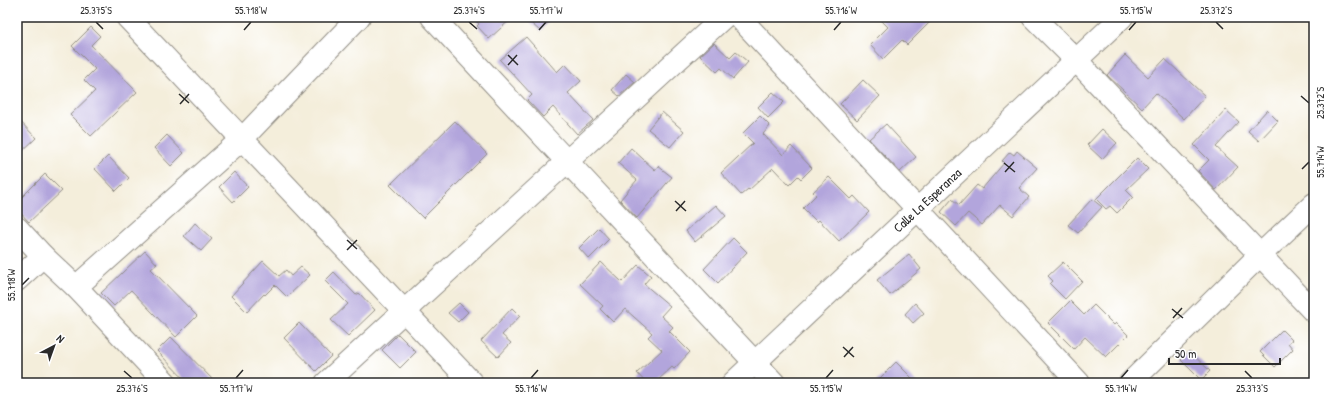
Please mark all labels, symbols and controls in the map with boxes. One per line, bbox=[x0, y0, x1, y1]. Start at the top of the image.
text: 25.375°S bbox=[80, 4, 112, 17]
text: 55.718°W bbox=[235, 4, 268, 17]
text: 25.374°S bbox=[453, 4, 485, 17]
text: 55.717°W bbox=[530, 4, 563, 17]
text: 55.716°W bbox=[825, 4, 858, 17]
text: 55.715°W bbox=[1120, 4, 1153, 17]
text: 25.372°S bbox=[1200, 4, 1232, 17]
text: 25.372°S bbox=[1314, 87, 1327, 119]
text: 55.714°W bbox=[1314, 145, 1327, 178]
street label: Calle La Esperanza bbox=[889, 164, 965, 236]
text: 55.718°W bbox=[5, 268, 18, 301]
north arrow bbox=[34, 326, 74, 366]
text: N bbox=[54, 331, 67, 346]
scale bar bbox=[1169, 340, 1280, 366]
text: 50 m bbox=[1175, 345, 1196, 362]
text: 25.376°S bbox=[116, 382, 148, 395]
text: 55.717°W bbox=[220, 382, 253, 395]
text: 55.716°W bbox=[515, 382, 548, 395]
text: 55.715°W bbox=[810, 382, 843, 395]
text: 55.714°W bbox=[1105, 382, 1138, 395]
text: 25.373°S bbox=[1236, 382, 1268, 395]

